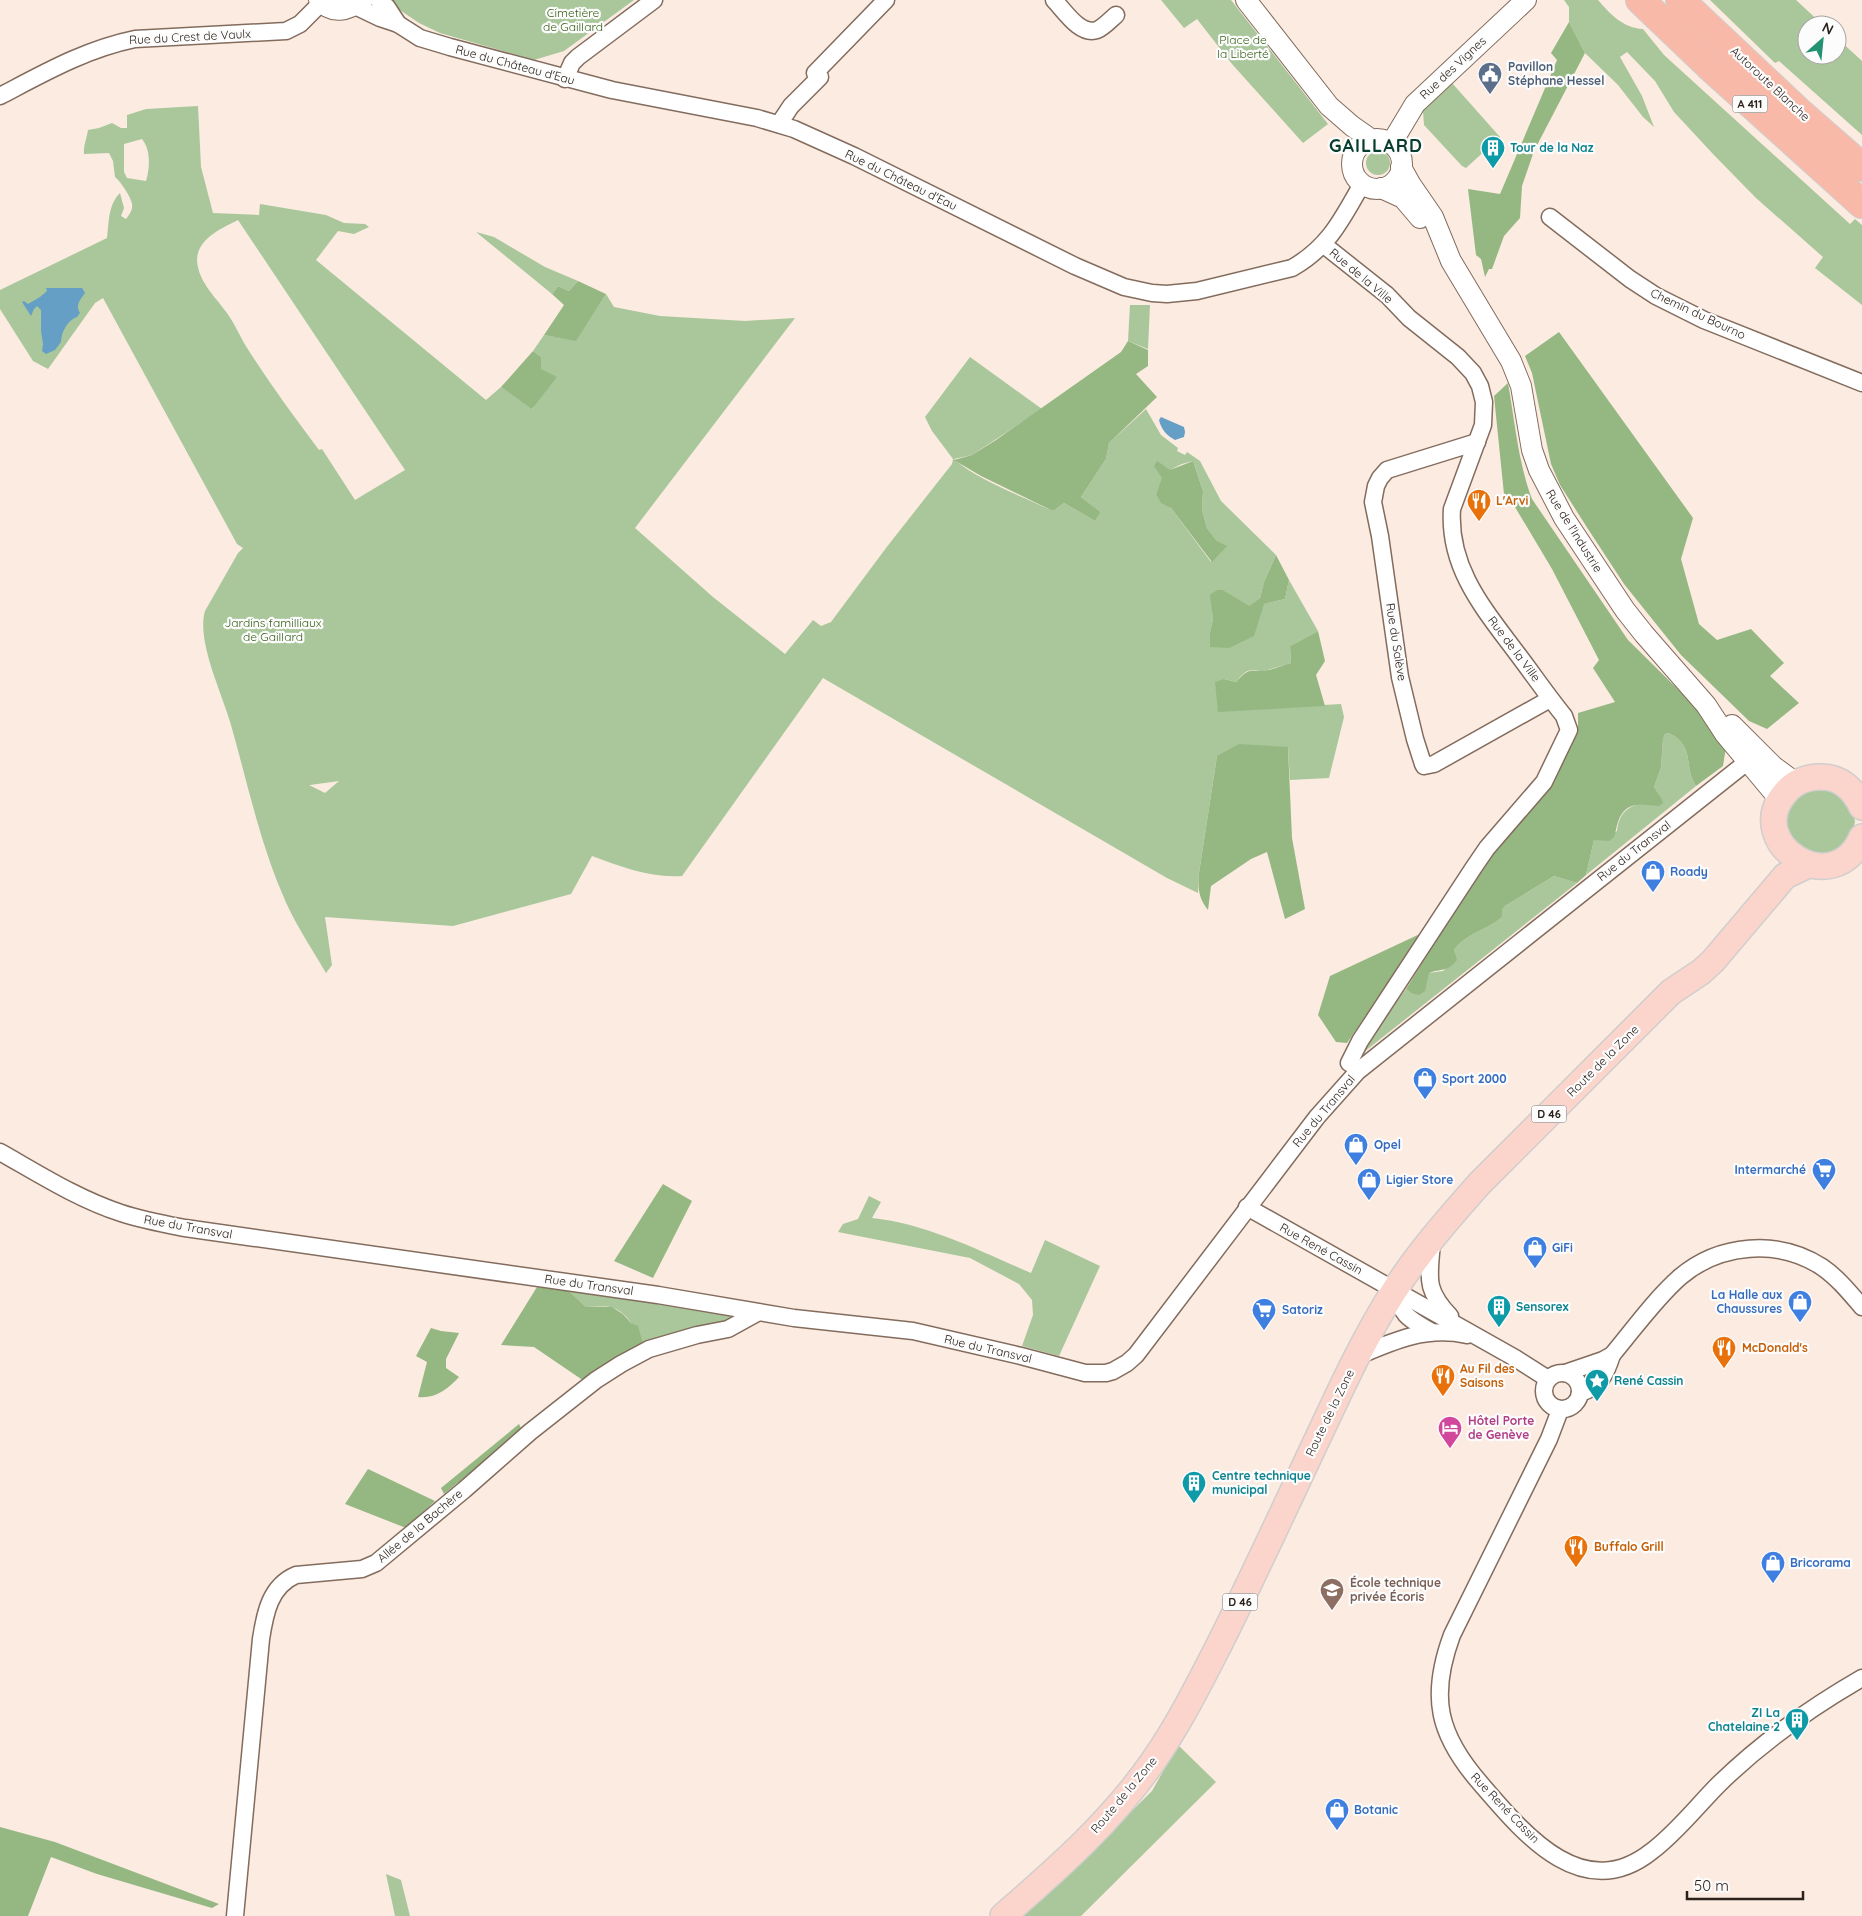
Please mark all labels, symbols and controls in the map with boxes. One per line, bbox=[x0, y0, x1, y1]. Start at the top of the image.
park label: Cimetière de Gaillard bbox=[543, 5, 603, 34]
north arrow bbox=[1797, 15, 1847, 65]
text: N bbox=[1819, 18, 1837, 39]
street label: Rue du Crest de Vaulx bbox=[129, 26, 251, 47]
park label: Place de la Liberté bbox=[1217, 32, 1269, 61]
street label: Rue des Vignes bbox=[1416, 33, 1489, 102]
street label: Rue du Château d'Eau bbox=[454, 41, 576, 88]
street label: Autoroute Blanche bbox=[1728, 43, 1813, 124]
place label: Pavillon Stéphane Hessel bbox=[1508, 59, 1604, 88]
public building icon: Pavillon Stéphane Hessel bbox=[1477, 61, 1503, 95]
road number: A 411 bbox=[1732, 96, 1768, 112]
district label: GAILLARD bbox=[1329, 134, 1423, 157]
building icon: Tour de la Naz bbox=[1480, 135, 1506, 169]
place label: Tour de la Naz bbox=[1510, 140, 1594, 155]
street label: Rue du Château d'Eau bbox=[843, 146, 960, 213]
street label: Rue de la Ville bbox=[1327, 245, 1396, 307]
street label: Chemin du Bourno bbox=[1648, 285, 1748, 342]
street label: Rue de l'Industrie bbox=[1543, 486, 1606, 575]
restaurant icon: L'Arvi bbox=[1466, 488, 1492, 522]
place label: L'Arvi bbox=[1496, 493, 1529, 508]
street label: Rue du Salève bbox=[1383, 602, 1410, 682]
street label: Rue de la Ville bbox=[1485, 613, 1544, 685]
park label: Jardins familliaux de Gaillard bbox=[224, 615, 322, 644]
street label: Rue du Transval bbox=[1594, 817, 1674, 884]
shop icon: Roady bbox=[1640, 859, 1666, 893]
place label: Roady bbox=[1670, 864, 1708, 879]
street label: Route de la Zone bbox=[1564, 1021, 1642, 1100]
shop icon: Sport 2000 bbox=[1412, 1066, 1438, 1100]
place label: Sport 2000 bbox=[1442, 1071, 1507, 1086]
street label: Rue du Transval bbox=[1289, 1072, 1358, 1150]
road number: D 46 bbox=[1532, 1106, 1566, 1122]
shop icon: Opel bbox=[1343, 1132, 1369, 1166]
place label: Opel bbox=[1374, 1137, 1401, 1152]
supermarket icon: Intermarché bbox=[1811, 1157, 1837, 1191]
place label: Intermarché bbox=[1735, 1162, 1806, 1177]
shop icon: Ligier Store bbox=[1356, 1167, 1382, 1201]
place label: Ligier Store bbox=[1386, 1172, 1453, 1187]
street label: Rue du Transval bbox=[143, 1211, 233, 1242]
street label: Rue René Cassin bbox=[1277, 1220, 1365, 1278]
shop icon: GiFi bbox=[1522, 1235, 1548, 1269]
place label: GiFi bbox=[1552, 1240, 1573, 1255]
street label: Rue du Transval bbox=[544, 1271, 634, 1298]
place label: La Halle aux Chaussures bbox=[1711, 1287, 1782, 1316]
shop icon: La Halle aux Chaussures bbox=[1787, 1289, 1813, 1323]
building icon: Sensorex bbox=[1486, 1294, 1512, 1328]
supermarket icon: Satoriz bbox=[1251, 1297, 1277, 1331]
place label: Sensorex bbox=[1516, 1299, 1569, 1314]
place label: Satoriz bbox=[1282, 1302, 1323, 1317]
street label: Rue du Transval bbox=[943, 1331, 1033, 1366]
restaurant icon: McDonald's bbox=[1711, 1335, 1737, 1369]
place label: McDonald's bbox=[1742, 1340, 1808, 1355]
place label: Au Fil des Saisons bbox=[1460, 1361, 1515, 1390]
restaurant icon: Au Fil des Saisons bbox=[1430, 1363, 1456, 1397]
street label: Route de la Zone bbox=[1302, 1366, 1357, 1459]
place icon: René Cassin bbox=[1584, 1368, 1610, 1402]
place label: René Cassin bbox=[1614, 1373, 1683, 1388]
place label: Hôtel Porte de Genève bbox=[1468, 1413, 1534, 1442]
hotel icon: Hôtel Porte de Genève bbox=[1437, 1415, 1463, 1449]
place label: Centre technique municipal bbox=[1212, 1468, 1311, 1497]
building icon: Centre technique municipal bbox=[1181, 1470, 1207, 1504]
street label: Allée de la Bachère bbox=[374, 1485, 466, 1566]
restaurant icon: Buffalo Grill bbox=[1563, 1534, 1589, 1568]
place label: Buffalo Grill bbox=[1594, 1539, 1664, 1554]
shop icon: Bricorama bbox=[1760, 1550, 1786, 1584]
place label: Bricorama bbox=[1790, 1555, 1851, 1570]
place label: École technique privée Écoris bbox=[1350, 1575, 1441, 1604]
school or university icon: École technique privée Écoris bbox=[1319, 1577, 1345, 1611]
road number: D 46 bbox=[1222, 1594, 1258, 1610]
place label: ZI La Chatelaine 2 bbox=[1708, 1705, 1780, 1734]
building icon: ZI La Chatelaine 2 bbox=[1784, 1707, 1810, 1741]
street label: Route de la Zone bbox=[1087, 1753, 1160, 1836]
street label: Rue René Cassin bbox=[1468, 1769, 1543, 1846]
shop icon: Botanic bbox=[1324, 1797, 1350, 1831]
place label: Botanic bbox=[1354, 1802, 1398, 1817]
scale bar bbox=[1687, 1868, 1803, 1900]
text: 50 m bbox=[1694, 1876, 1729, 1895]

